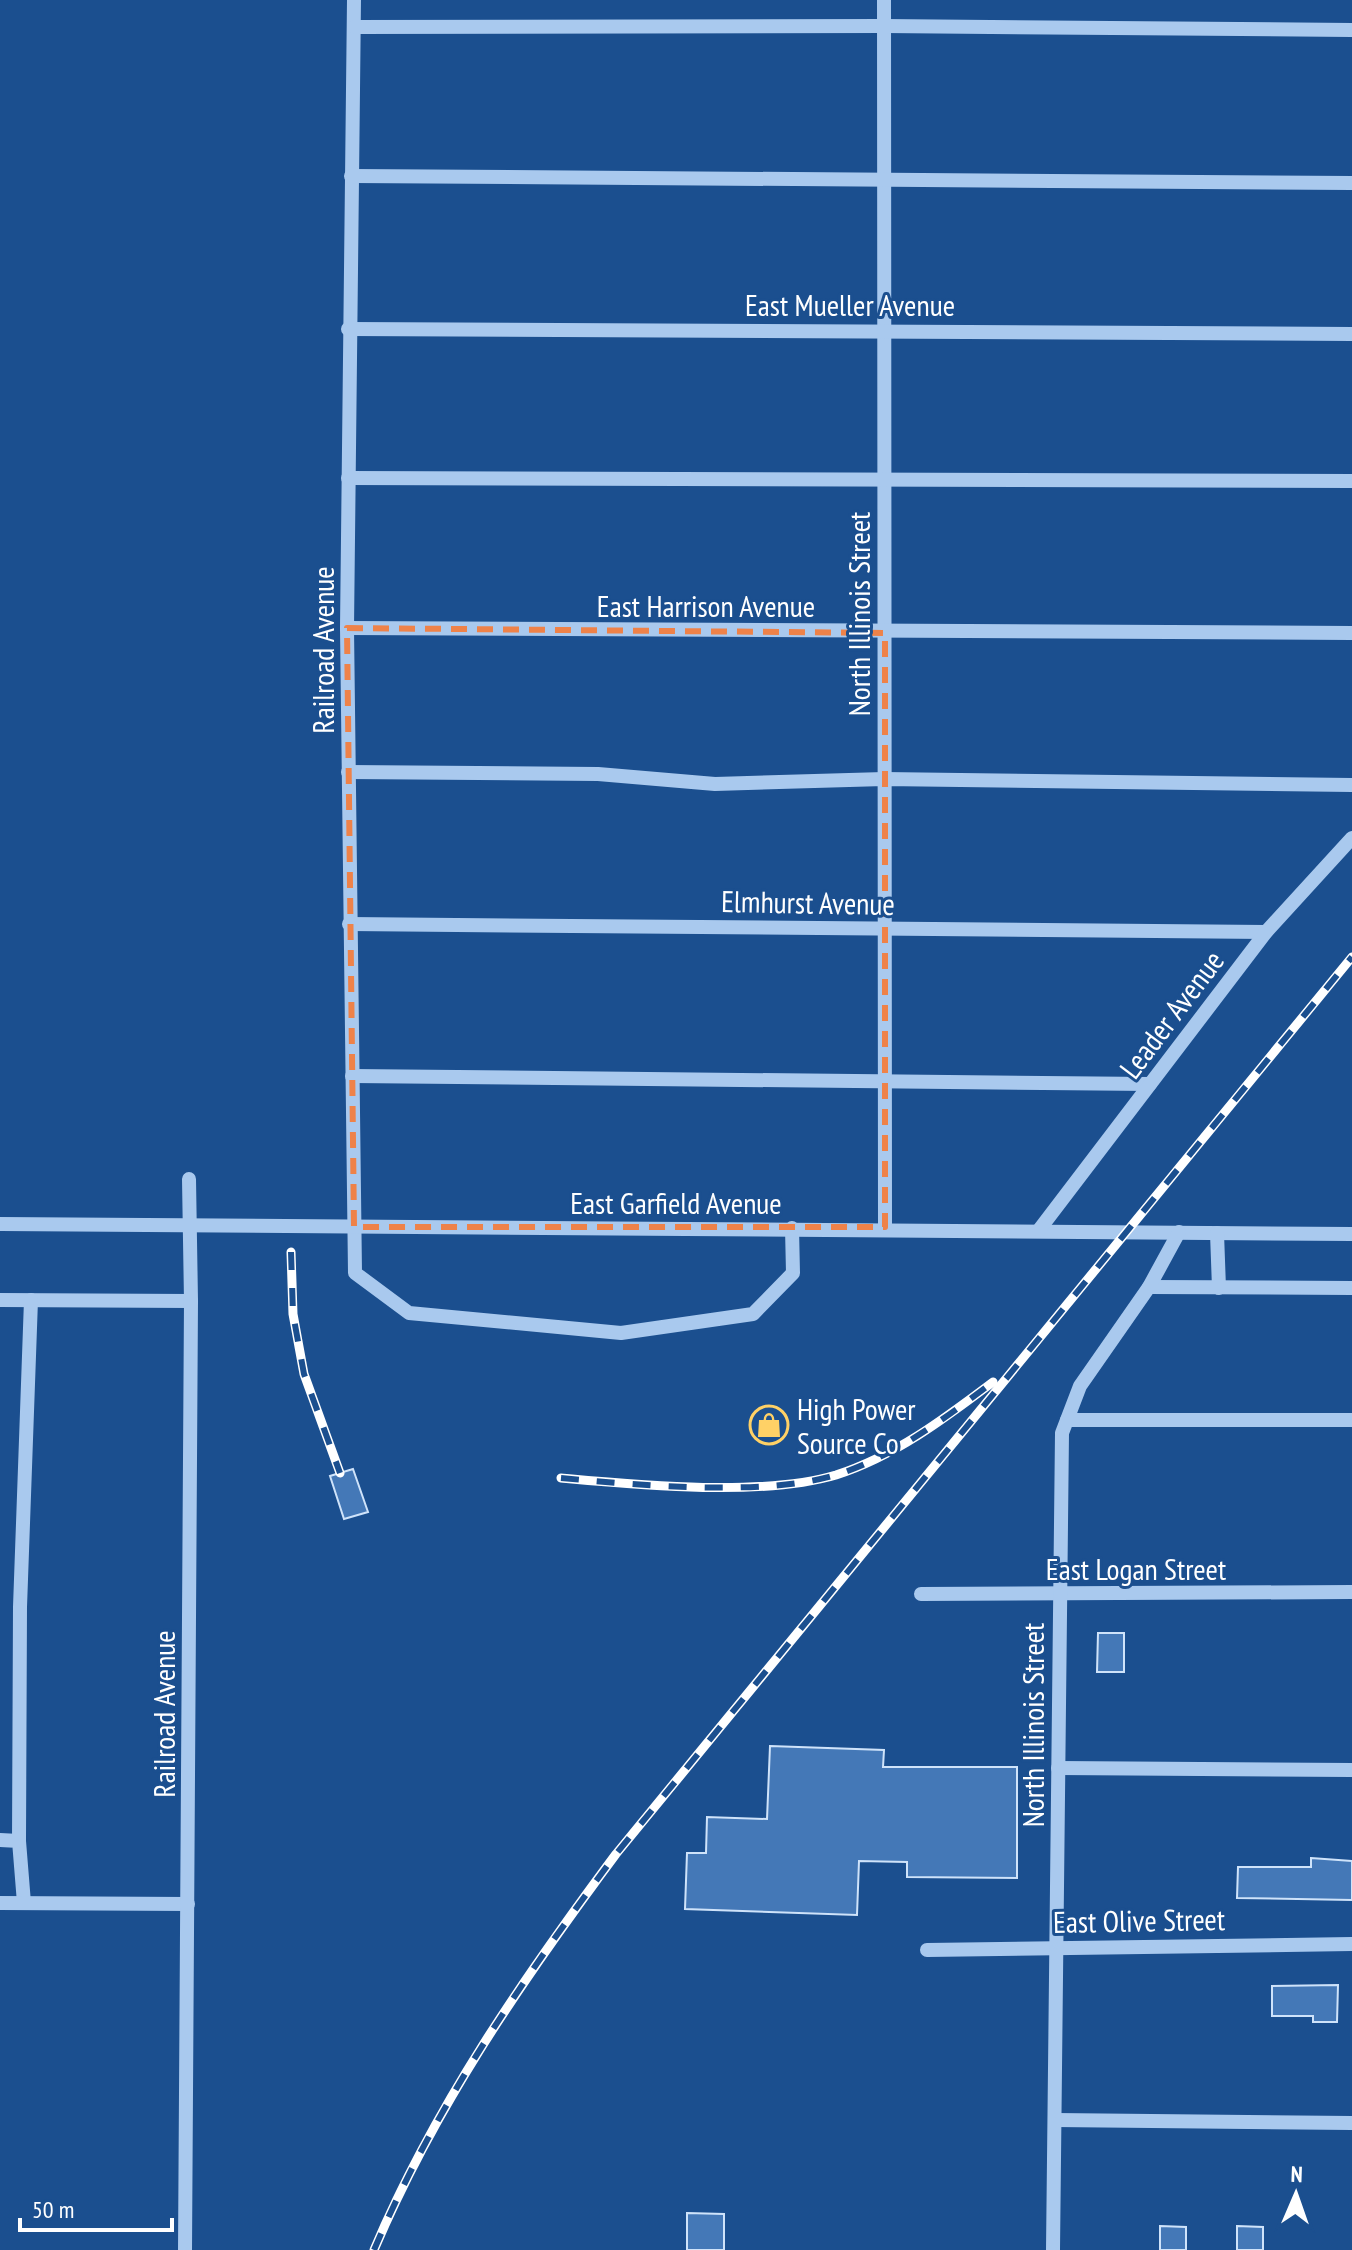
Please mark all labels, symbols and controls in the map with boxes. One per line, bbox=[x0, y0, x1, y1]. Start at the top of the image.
street label: East Mueller Avenue bbox=[745, 285, 955, 324]
street label: North Illinois Street bbox=[839, 511, 878, 716]
street label: Railroad Avenue bbox=[303, 566, 342, 734]
street label: East Harrison Avenue bbox=[597, 586, 815, 625]
street label: Elmhurst Avenue bbox=[721, 881, 895, 923]
street label: Leader Avenue bbox=[1110, 942, 1232, 1086]
street label: East Garfield Avenue bbox=[570, 1183, 782, 1222]
place label: High Power Source Co bbox=[797, 1389, 916, 1462]
shop icon: High Power Source Co bbox=[748, 1404, 790, 1446]
street label: East Logan Street bbox=[1046, 1549, 1227, 1588]
street label: North Illinois Street bbox=[1013, 1622, 1052, 1827]
street label: Railroad Avenue bbox=[144, 1630, 183, 1798]
street label: East Olive Street bbox=[1053, 1899, 1226, 1941]
north arrow bbox=[1256, 2154, 1336, 2234]
text: N bbox=[1290, 2160, 1303, 2188]
scale bar bbox=[20, 2182, 172, 2232]
text: 50 m bbox=[32, 2194, 74, 2225]

